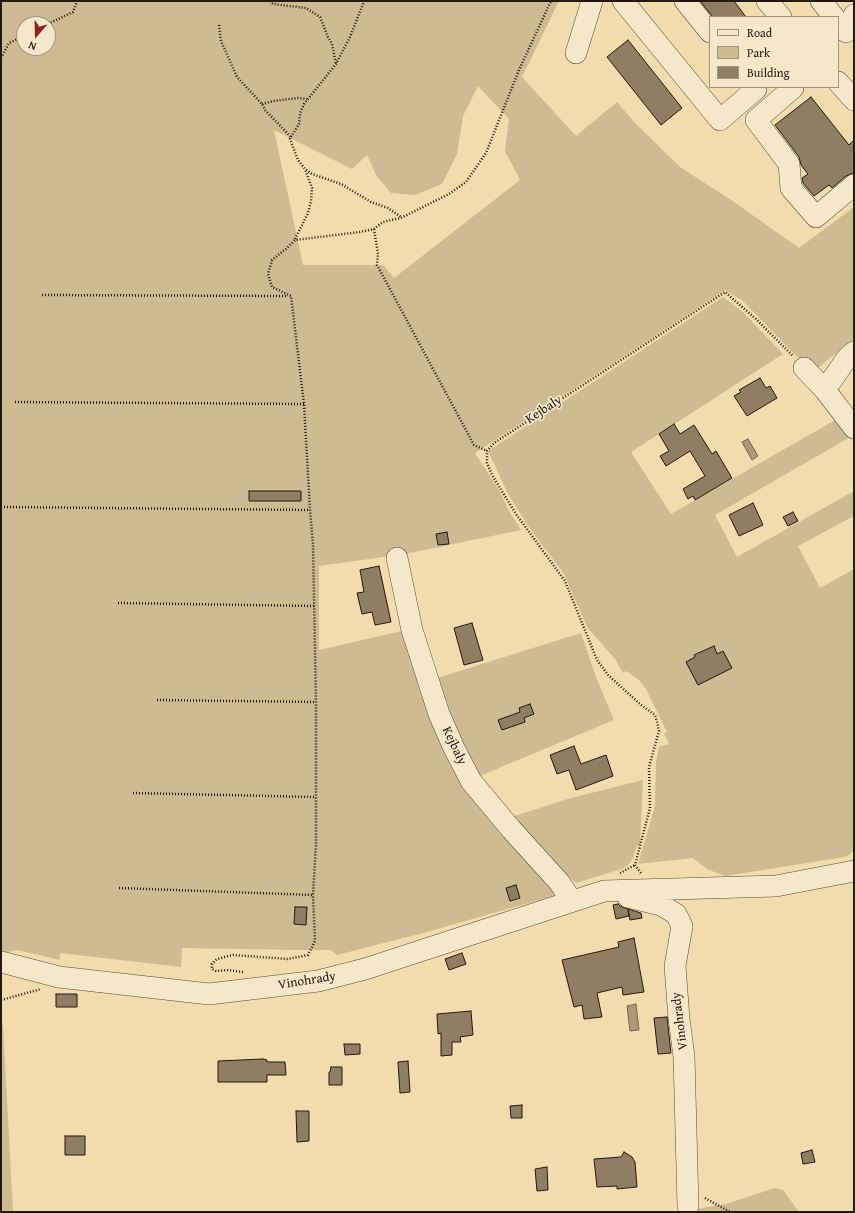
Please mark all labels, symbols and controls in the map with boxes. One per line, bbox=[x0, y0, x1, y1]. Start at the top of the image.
north arrow bbox=[16, 16, 56, 56]
legend bbox=[709, 16, 839, 88]
text: Road bbox=[747, 24, 772, 41]
text: N bbox=[26, 38, 38, 55]
text: Park bbox=[747, 44, 770, 61]
text: Building bbox=[747, 64, 790, 81]
street label: Kejbaly bbox=[523, 392, 565, 428]
street label: Kejbaly bbox=[438, 724, 470, 768]
street label: Vinohrady bbox=[277, 969, 337, 993]
street label: Vinohrady bbox=[669, 991, 691, 1051]

